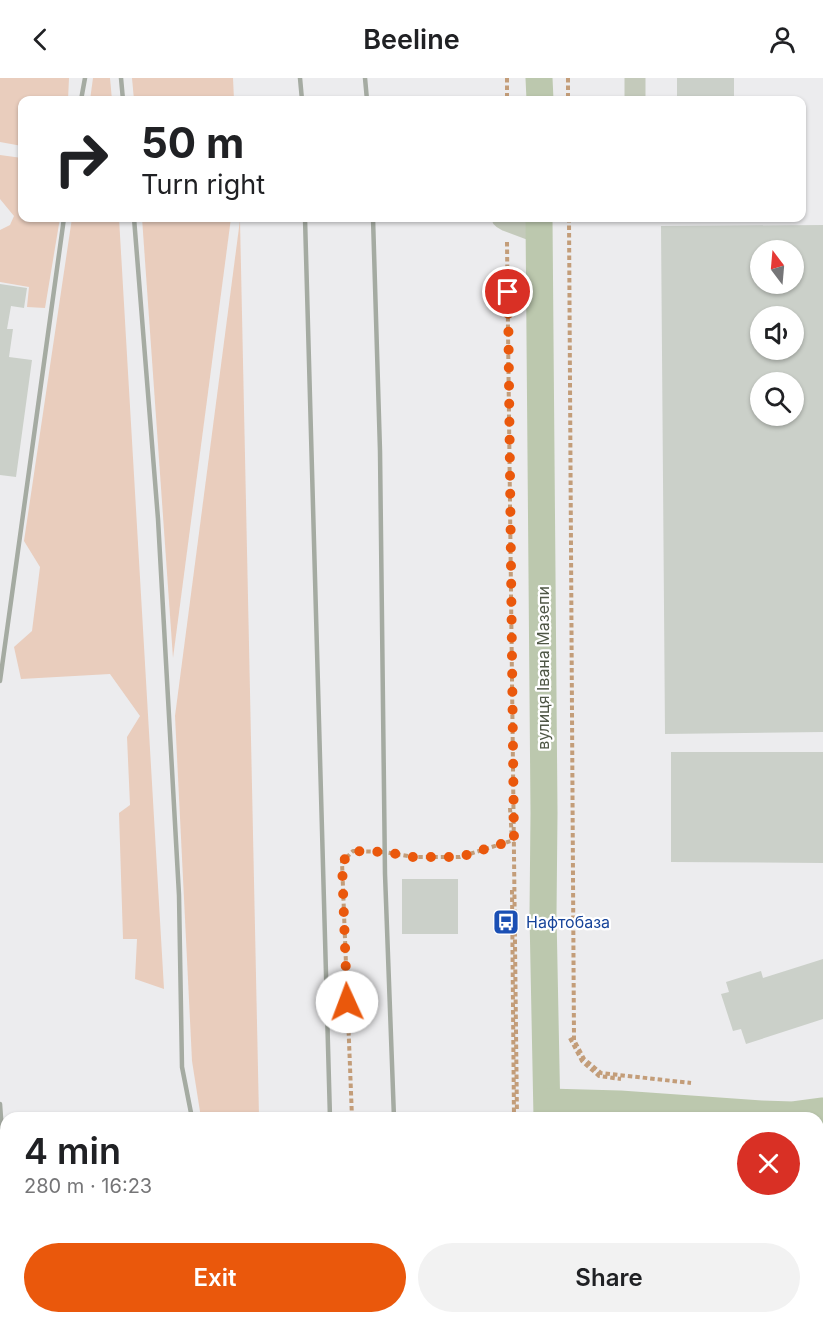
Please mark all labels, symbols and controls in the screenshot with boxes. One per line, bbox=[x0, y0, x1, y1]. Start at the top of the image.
icon: back bbox=[24, 23, 57, 56]
text: Beeline bbox=[363, 23, 460, 56]
icon: person bbox=[766, 23, 799, 56]
text: 50 m bbox=[141, 117, 244, 168]
icon: right bbox=[42, 120, 120, 198]
text: Turn right bbox=[141, 168, 265, 201]
north arrow bbox=[750, 240, 804, 294]
map controls bbox=[750, 240, 804, 426]
pin bbox=[482, 266, 533, 317]
icon: arrive bbox=[491, 275, 524, 308]
button: sound bbox=[750, 306, 804, 360]
button: search bbox=[750, 372, 804, 426]
street label: вулиця Івана Мазепи bbox=[533, 586, 553, 750]
bus stop icon: Нафтобаза bbox=[491, 907, 521, 937]
place label: Нафтобаза bbox=[526, 912, 610, 932]
position arrow bbox=[315, 970, 379, 1034]
text: 4 min bbox=[24, 1129, 121, 1173]
button: close bbox=[737, 1132, 800, 1195]
text: 280 m · 16:23 bbox=[24, 1174, 152, 1198]
button: Exit bbox=[24, 1243, 406, 1312]
button: Share bbox=[418, 1243, 800, 1312]

